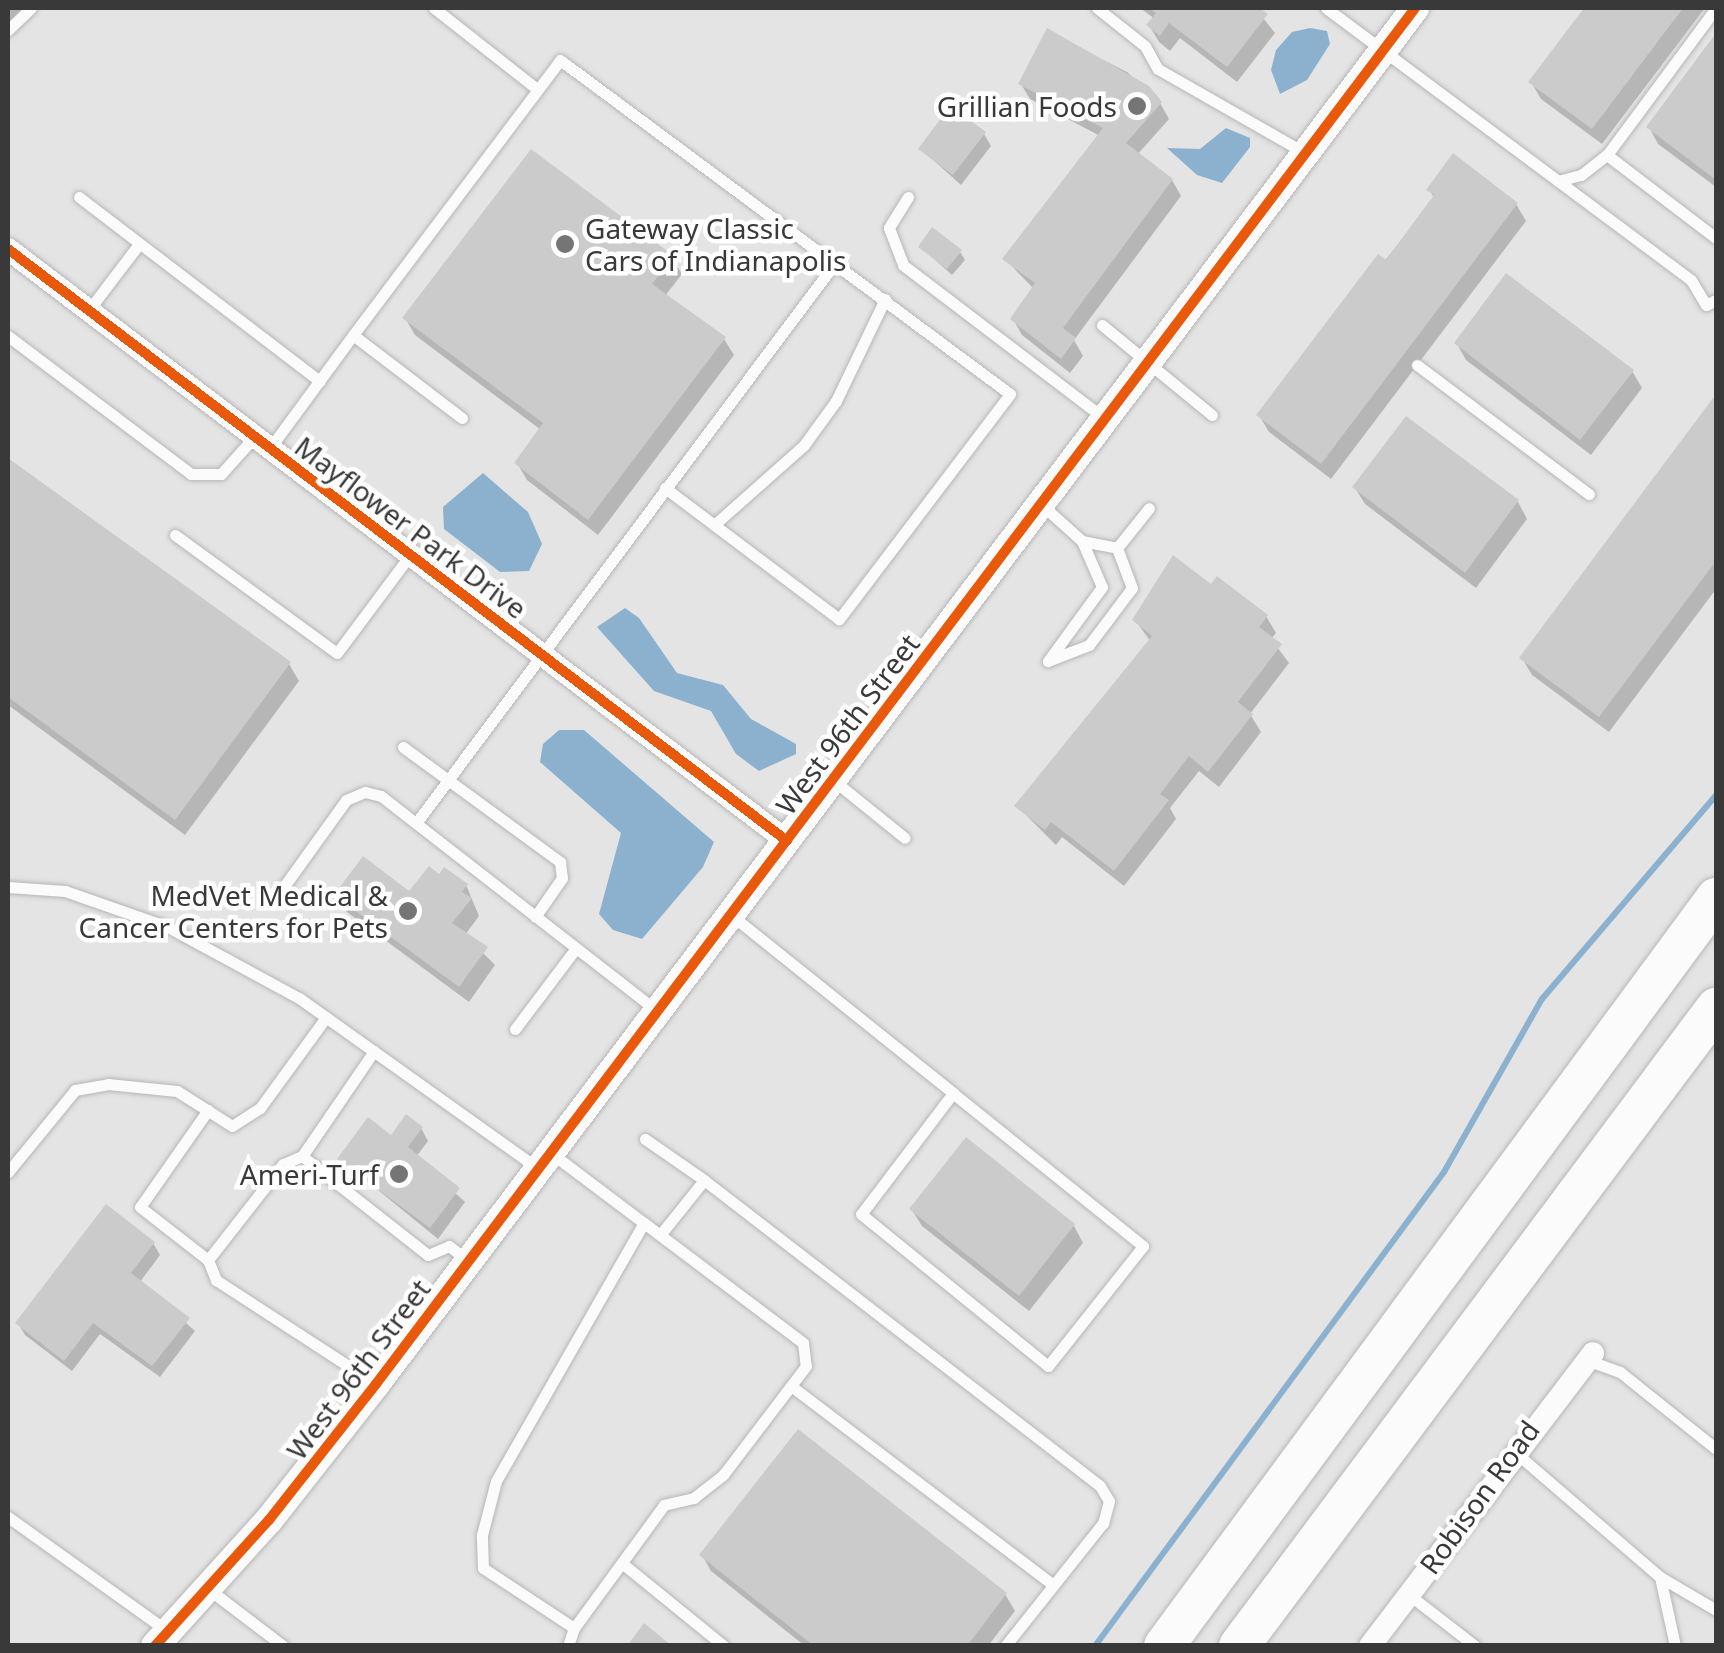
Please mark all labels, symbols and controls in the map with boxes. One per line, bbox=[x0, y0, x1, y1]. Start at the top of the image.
place label: Grillian Foods bbox=[937, 89, 1117, 123]
marker: Grillian Foods bbox=[1126, 95, 1148, 117]
place label: Gateway Classic Cars of Indianapolis bbox=[585, 211, 846, 277]
marker: Gateway Classic Cars of Indianapolis bbox=[554, 233, 576, 255]
street label: Mayflower Park Drive bbox=[289, 429, 533, 625]
street label: West 96th Street bbox=[768, 627, 926, 821]
place label: MedVet Medical & Cancer Centers for Pets bbox=[79, 878, 388, 944]
marker: MedVet Medical & Cancer Centers for Pets bbox=[397, 900, 419, 922]
place label: Ameri-Turf bbox=[240, 1157, 379, 1191]
marker: Ameri-Turf bbox=[388, 1163, 410, 1185]
street label: West 96th Street bbox=[279, 1272, 437, 1466]
street label: Robison Road bbox=[1412, 1414, 1546, 1580]

